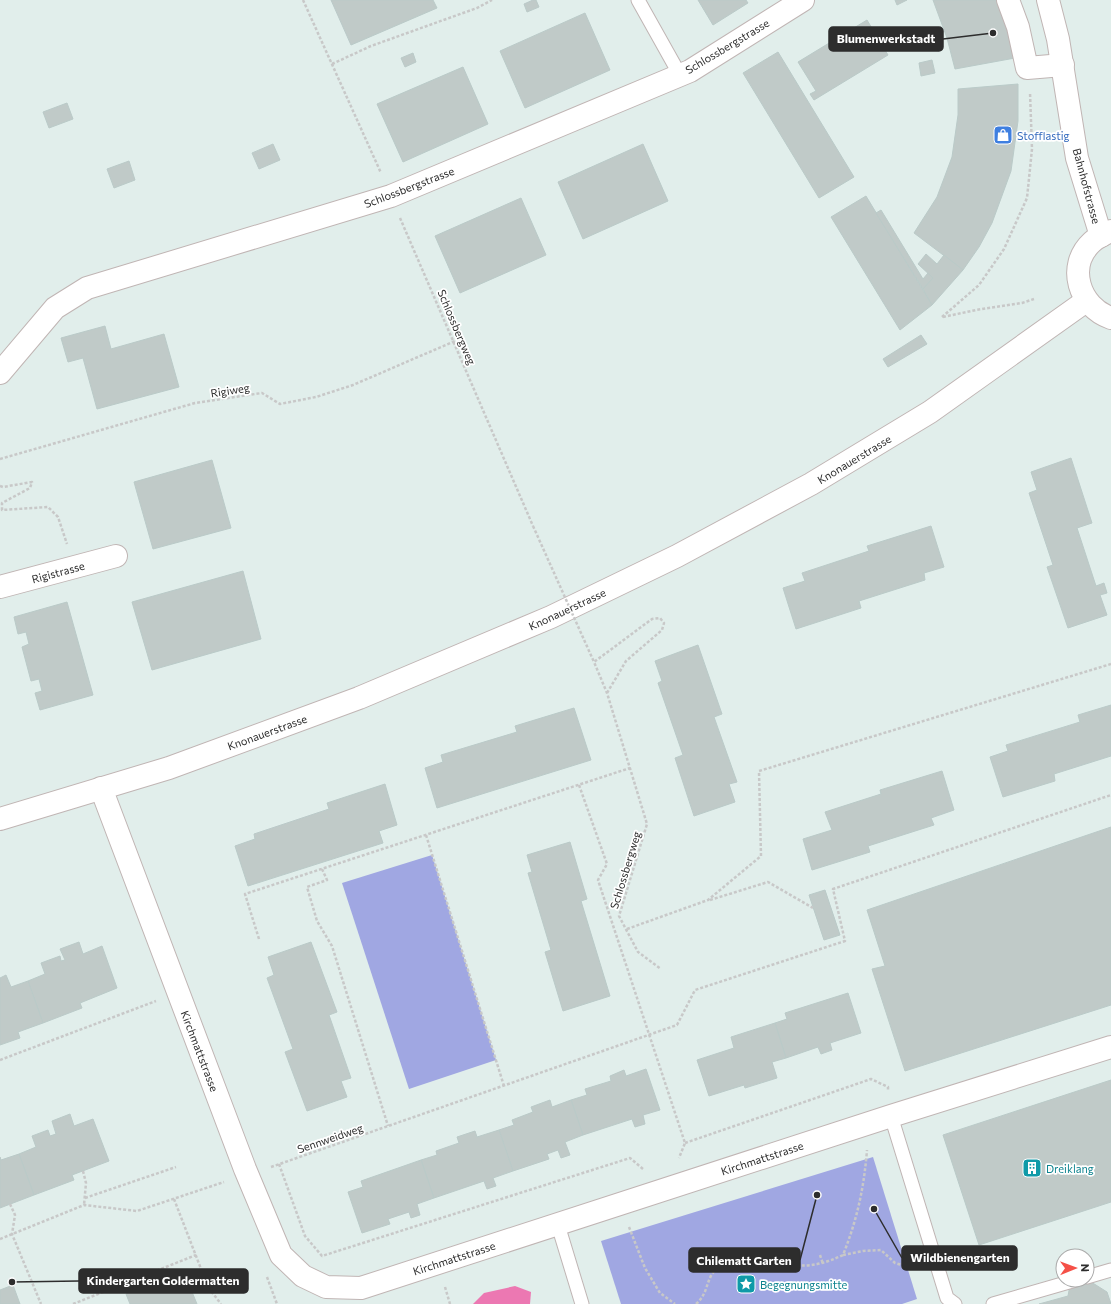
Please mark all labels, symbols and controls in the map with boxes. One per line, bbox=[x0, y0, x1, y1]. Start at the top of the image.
street label: Schlossbergstrasse bbox=[683, 16, 771, 76]
callout: Blumenwerkstadt bbox=[829, 27, 943, 51]
text: Blumenwerkstadt bbox=[837, 31, 935, 45]
shop icon: Stofflastig bbox=[992, 124, 1014, 146]
place label: Stofflastig bbox=[1017, 129, 1070, 142]
street label: Bahnhofstrasse bbox=[1071, 147, 1103, 225]
street label: Schlossbergstrasse bbox=[362, 164, 456, 210]
street label: Schlossbergweg bbox=[435, 287, 479, 367]
street label: Rigiweg bbox=[210, 380, 250, 399]
street label: Knonauerstrasse bbox=[815, 432, 893, 486]
street label: Rigistrasse bbox=[30, 559, 86, 585]
street label: Knonauerstrasse bbox=[526, 585, 608, 633]
street label: Knonauerstrasse bbox=[225, 711, 309, 752]
street label: Schlossbergweg bbox=[607, 830, 643, 910]
street label: Kirchmattstrasse bbox=[179, 1009, 222, 1094]
street label: Sennweidweg bbox=[295, 1121, 365, 1155]
street label: Kirchmattstrasse bbox=[719, 1138, 805, 1177]
building icon: Dreiklang bbox=[1021, 1157, 1043, 1179]
place label: Dreiklang bbox=[1046, 1162, 1094, 1175]
street label: Kirchmattstrasse bbox=[411, 1238, 497, 1277]
callout: Wildbienengarten bbox=[902, 1246, 1017, 1270]
callout: Chilematt Garten bbox=[689, 1248, 800, 1272]
north arrow bbox=[1055, 1248, 1095, 1288]
text: Wildbienengarten bbox=[910, 1250, 1010, 1264]
text: Chilematt Garten bbox=[696, 1253, 792, 1267]
text: N bbox=[1079, 1264, 1092, 1272]
callout: Kindergarten Goldermatten bbox=[79, 1269, 248, 1293]
text: Kindergarten Goldermatten bbox=[87, 1273, 240, 1287]
place icon: Begegnungsmitte bbox=[735, 1273, 757, 1295]
place label: Begegnungsmitte bbox=[760, 1278, 848, 1291]

